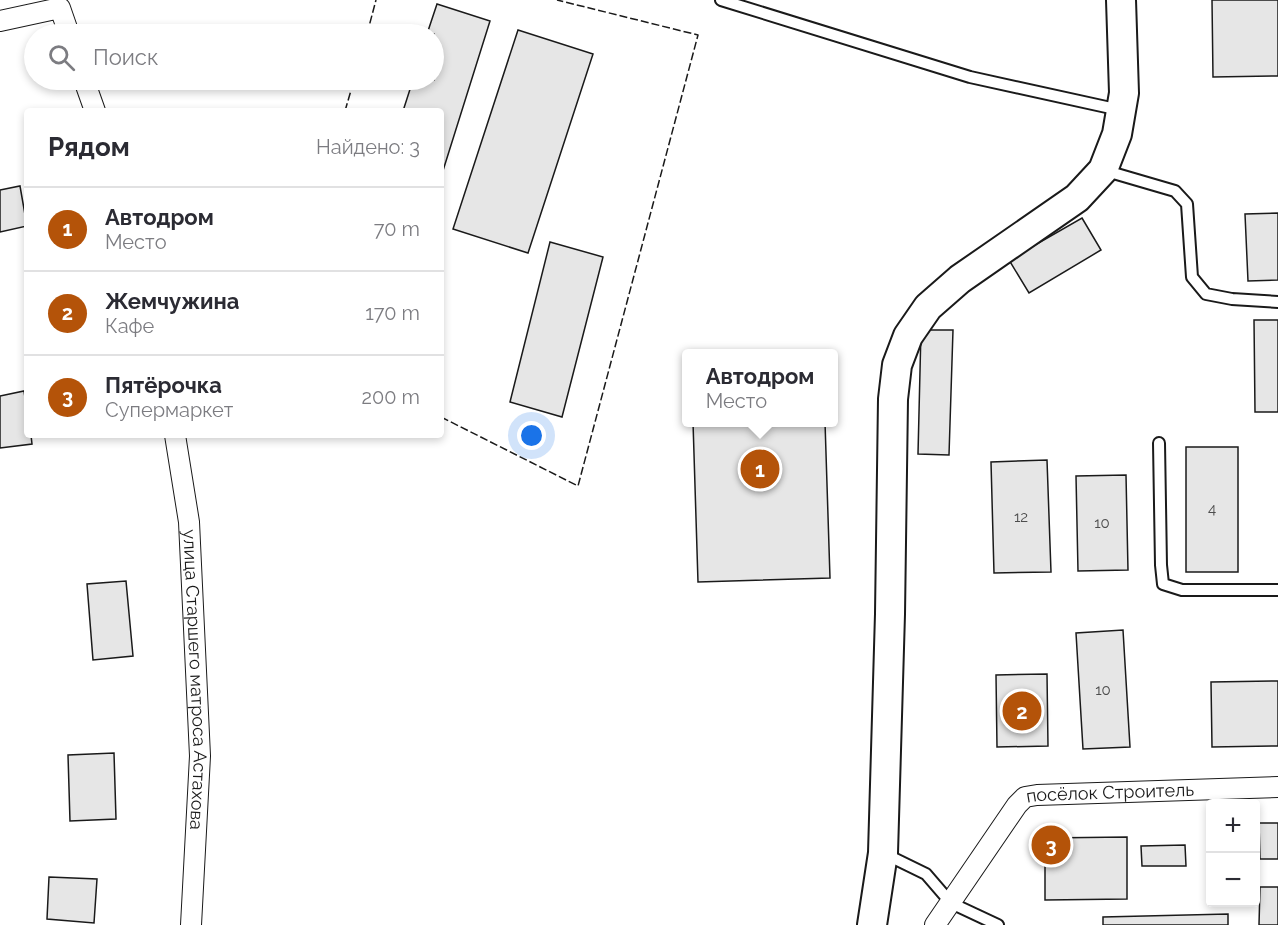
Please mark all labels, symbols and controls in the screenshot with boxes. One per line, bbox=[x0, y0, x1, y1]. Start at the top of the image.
search box bbox=[24, 24, 444, 90]
icon: search bbox=[45, 41, 78, 74]
text: Поиск bbox=[93, 44, 158, 70]
text: Рядом bbox=[48, 132, 130, 162]
text: Найдено: 3 bbox=[316, 135, 420, 159]
text: Автодром bbox=[105, 204, 214, 230]
text: 1 bbox=[63, 217, 72, 241]
text: 70 m bbox=[374, 217, 420, 241]
text: Место bbox=[105, 230, 167, 254]
text: Жемчужина bbox=[105, 288, 239, 314]
text: 2 bbox=[62, 301, 73, 325]
text: 170 m bbox=[365, 301, 420, 325]
text: Кафе bbox=[105, 314, 154, 338]
popup bbox=[682, 349, 838, 427]
text: Автодром bbox=[706, 363, 814, 389]
text: Пятёрочка bbox=[105, 372, 222, 398]
text: 3 bbox=[62, 385, 73, 409]
text: 200 m bbox=[362, 385, 420, 409]
text: Место bbox=[706, 389, 767, 413]
text: Супермаркет bbox=[105, 398, 233, 422]
your location bbox=[517, 421, 546, 450]
pin: 1 bbox=[740, 446, 780, 492]
house number: 4 bbox=[1208, 500, 1216, 518]
house number: 12 bbox=[1014, 508, 1028, 526]
house number: 10 bbox=[1094, 514, 1110, 532]
street label: улица Старшего матроса Астахова bbox=[179, 529, 211, 831]
house number: 10 bbox=[1095, 681, 1111, 699]
pin: 2 bbox=[1002, 688, 1042, 734]
street label: посёлок Строитель bbox=[1025, 779, 1195, 807]
map controls bbox=[1206, 799, 1260, 907]
button: + bbox=[1206, 799, 1260, 853]
pin: 3 bbox=[1032, 822, 1070, 868]
button: − bbox=[1206, 853, 1260, 907]

